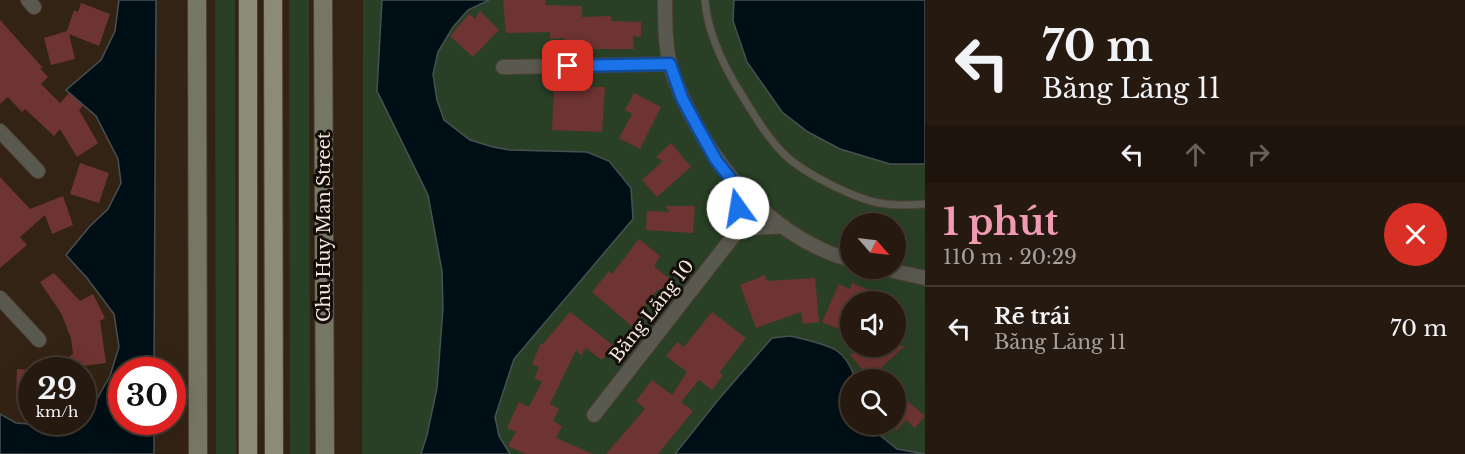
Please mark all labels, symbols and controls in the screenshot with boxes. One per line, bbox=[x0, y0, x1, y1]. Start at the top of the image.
text: 70 m bbox=[1042, 20, 1153, 72]
icon: left bbox=[943, 24, 1021, 102]
pin bbox=[542, 40, 593, 91]
icon: arrive bbox=[551, 49, 584, 82]
text: Bằng Lăng 11 bbox=[1042, 72, 1221, 105]
street label: Chu Huy Man Street bbox=[313, 132, 335, 322]
icon: left bbox=[1116, 138, 1149, 171]
icon: ahead bbox=[1179, 138, 1212, 171]
icon: right bbox=[1242, 138, 1275, 171]
position arrow bbox=[706, 176, 770, 240]
text: 1 phút bbox=[943, 200, 1058, 245]
button: close bbox=[1384, 203, 1447, 266]
north arrow bbox=[840, 213, 906, 279]
map controls bbox=[840, 213, 906, 435]
text: 110 m · 20:29 bbox=[943, 245, 1077, 269]
street label: Bằng Lăng 10 bbox=[605, 255, 699, 367]
button: sound bbox=[840, 291, 906, 357]
text: Rẽ trái bbox=[994, 303, 1070, 330]
icon: left bbox=[943, 312, 976, 345]
text: 70 m bbox=[1390, 315, 1447, 342]
text: Bằng Lăng 11 bbox=[994, 330, 1126, 354]
speed limit sign: 30 bbox=[108, 357, 186, 435]
button: search bbox=[840, 369, 906, 435]
text: 29 bbox=[37, 370, 77, 407]
text: km/h bbox=[36, 402, 78, 421]

